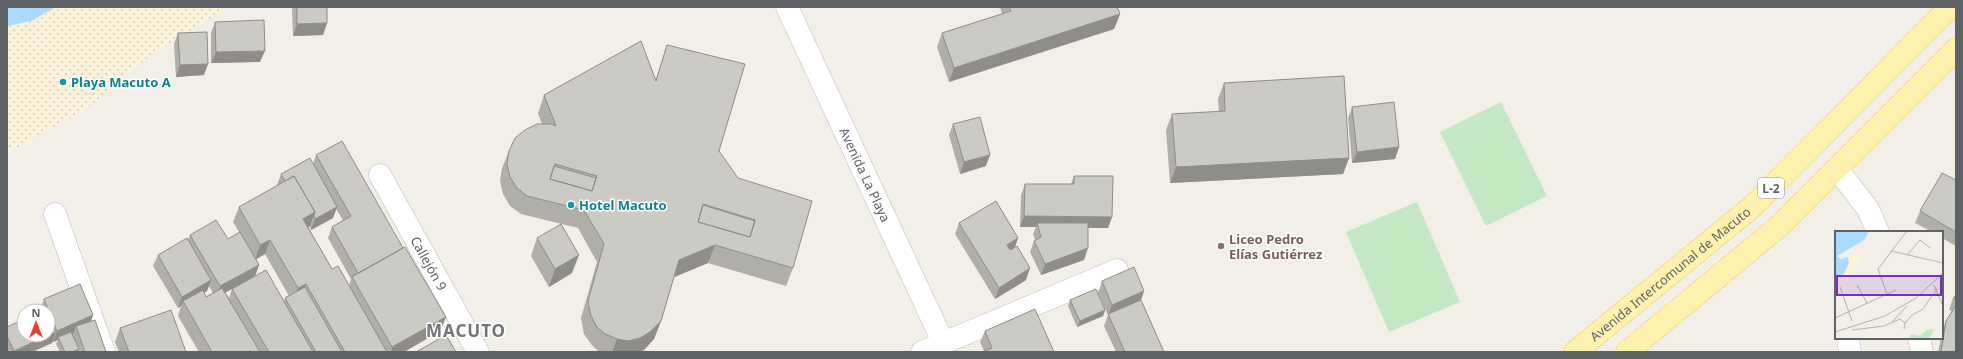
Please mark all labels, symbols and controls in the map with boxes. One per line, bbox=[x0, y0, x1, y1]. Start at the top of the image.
place label: Playa Macuto A bbox=[71, 73, 171, 91]
marker: Playa Macuto A bbox=[58, 77, 68, 87]
street label: Avenida La Playa bbox=[835, 125, 895, 225]
road number: L-2 bbox=[1758, 178, 1784, 198]
place label: Hotel Macuto bbox=[579, 196, 667, 214]
marker: Hotel Macuto bbox=[566, 200, 576, 210]
street label: Avenida Intercomunal de Macuto bbox=[1586, 203, 1754, 345]
place label: Liceo Pedro Elías Gutiérrez bbox=[1229, 230, 1322, 263]
inset map bbox=[1835, 231, 1943, 339]
street label: Callejón 9 bbox=[407, 233, 451, 294]
marker: Liceo Pedro Elías Gutiérrez bbox=[1216, 241, 1226, 251]
north arrow bbox=[16, 303, 56, 343]
text: N bbox=[32, 305, 40, 320]
district label: MACUTO bbox=[426, 319, 506, 342]

